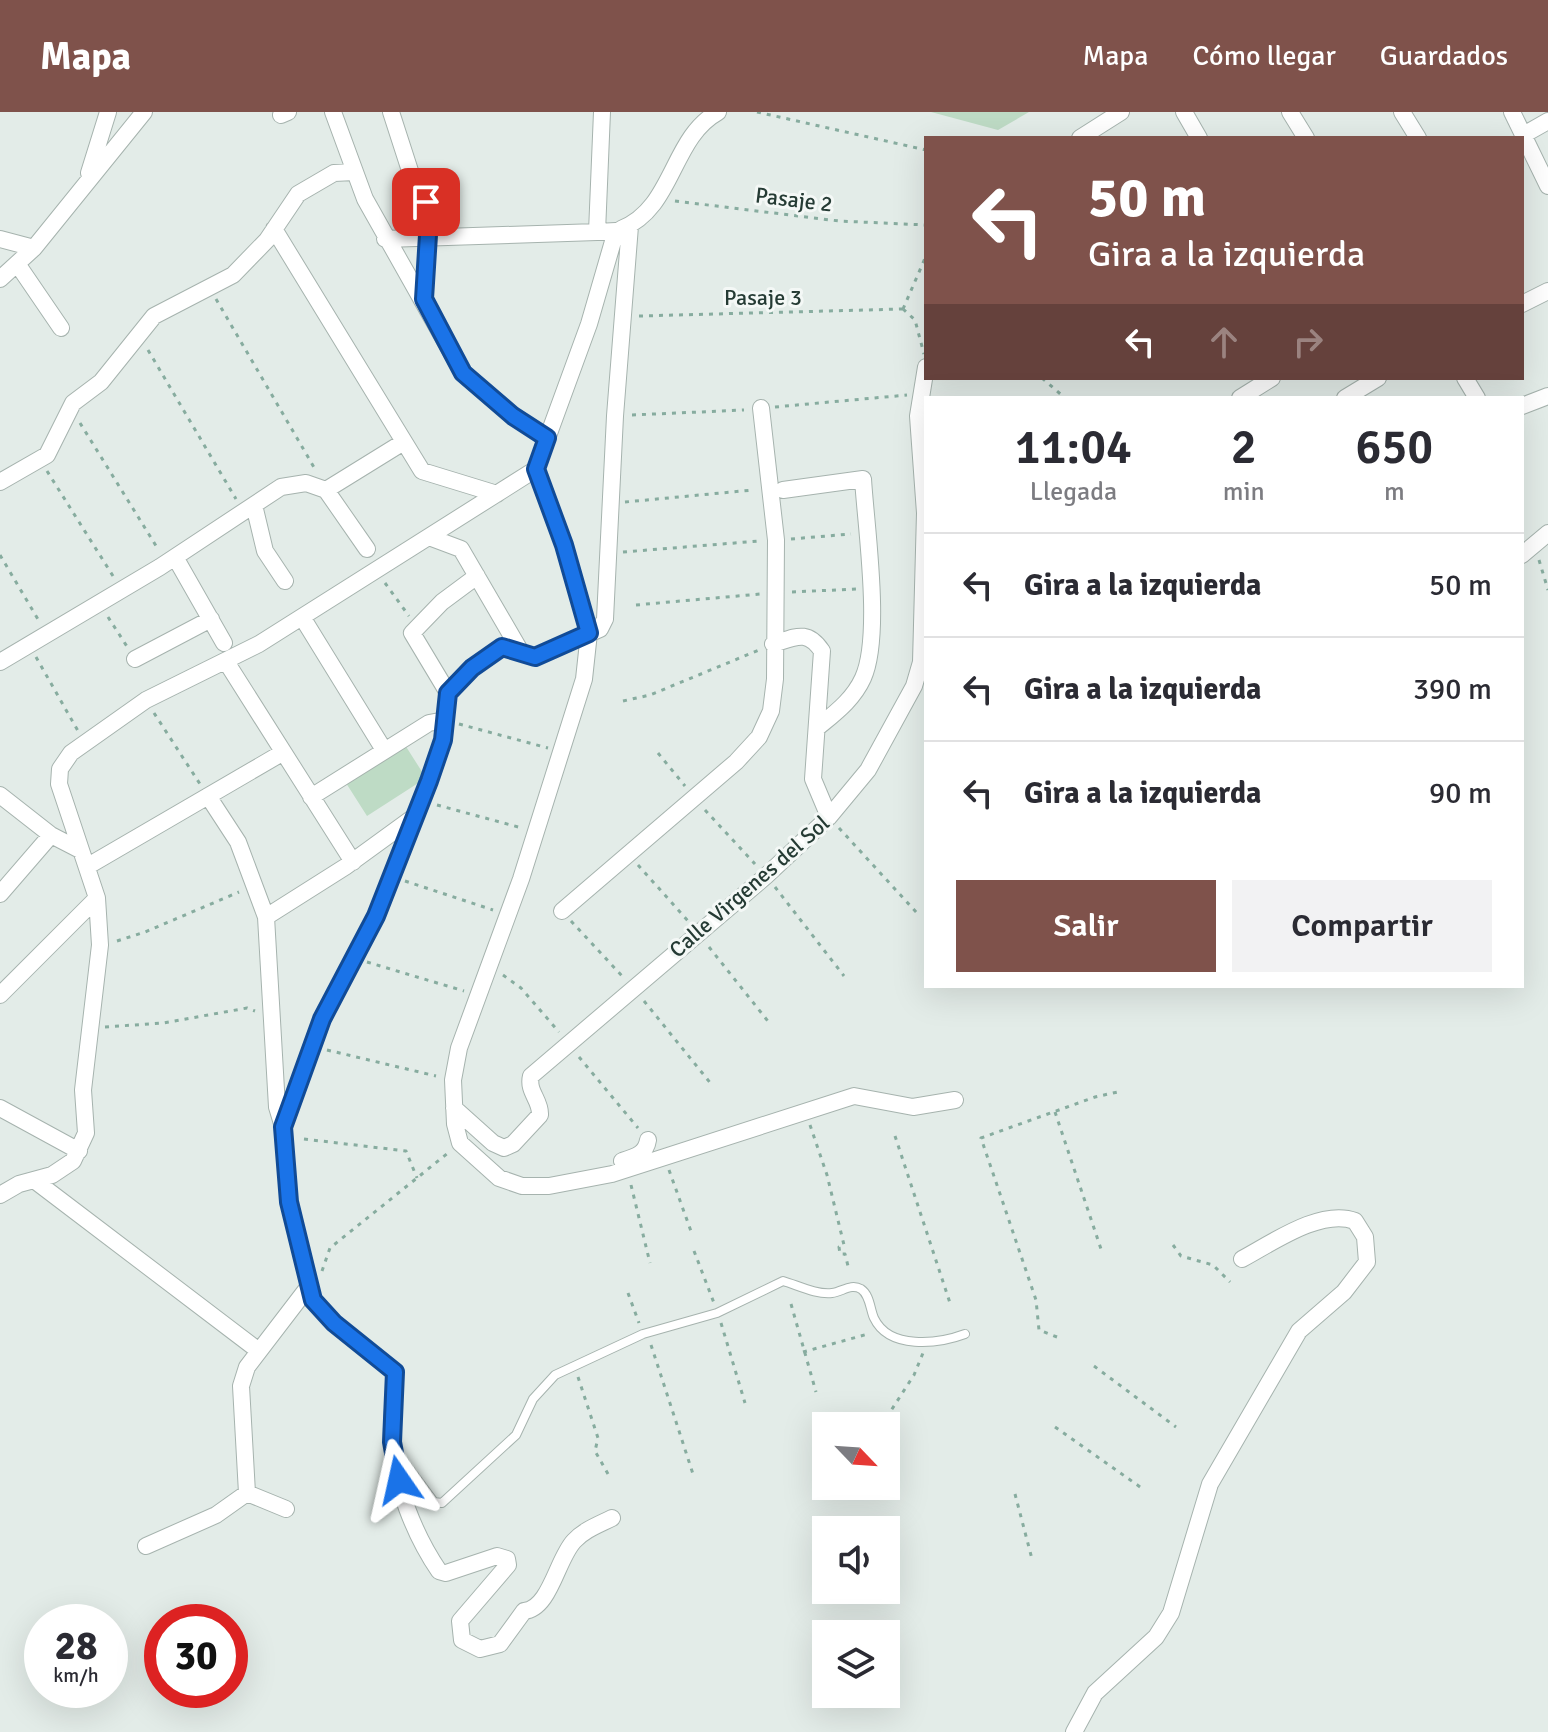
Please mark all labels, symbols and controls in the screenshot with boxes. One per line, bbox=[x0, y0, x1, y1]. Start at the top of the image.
text: Mapa bbox=[40, 33, 131, 80]
text: Mapa bbox=[1083, 39, 1148, 73]
text: Cómo llegar bbox=[1192, 39, 1336, 73]
text: Guardados bbox=[1380, 39, 1508, 73]
text: 50 m bbox=[1088, 163, 1206, 232]
pin bbox=[392, 168, 460, 236]
icon: left bbox=[956, 168, 1060, 272]
icon: arrive bbox=[404, 180, 448, 224]
street label: Pasaje 2 bbox=[754, 181, 834, 218]
text: Gira a la izquierda bbox=[1088, 232, 1365, 277]
street label: Pasaje 3 bbox=[724, 284, 802, 311]
icon: left bbox=[1118, 320, 1162, 364]
icon: ahead bbox=[1202, 320, 1246, 364]
icon: right bbox=[1286, 320, 1330, 364]
text: 11:04 bbox=[1015, 418, 1132, 477]
text: 2 bbox=[1231, 418, 1257, 477]
text: 650 bbox=[1355, 418, 1433, 477]
text: Llegada bbox=[1030, 476, 1117, 508]
text: min bbox=[1223, 476, 1265, 508]
text: m bbox=[1384, 476, 1405, 508]
icon: left bbox=[956, 563, 1000, 607]
text: Gira a la izquierda bbox=[1024, 567, 1261, 604]
text: 50 m bbox=[1429, 567, 1492, 604]
icon: left bbox=[956, 667, 1000, 711]
text: Gira a la izquierda bbox=[1024, 671, 1261, 708]
text: 390 m bbox=[1413, 671, 1492, 708]
icon: left bbox=[956, 771, 1000, 815]
text: Gira a la izquierda bbox=[1024, 775, 1261, 812]
text: 90 m bbox=[1429, 775, 1492, 812]
street label: Calle Virgenes del Sol bbox=[664, 810, 835, 963]
button: Salir bbox=[956, 880, 1216, 972]
button: Compartir bbox=[1232, 880, 1492, 972]
north arrow bbox=[812, 1412, 900, 1500]
map controls bbox=[812, 1412, 900, 1708]
position arrow bbox=[357, 1438, 441, 1522]
button: sound bbox=[812, 1516, 900, 1604]
speed limit sign: 30 bbox=[144, 1604, 248, 1708]
button: layers bbox=[812, 1620, 900, 1708]
text: 28 bbox=[54, 1621, 98, 1671]
text: km/h bbox=[53, 1663, 99, 1688]

